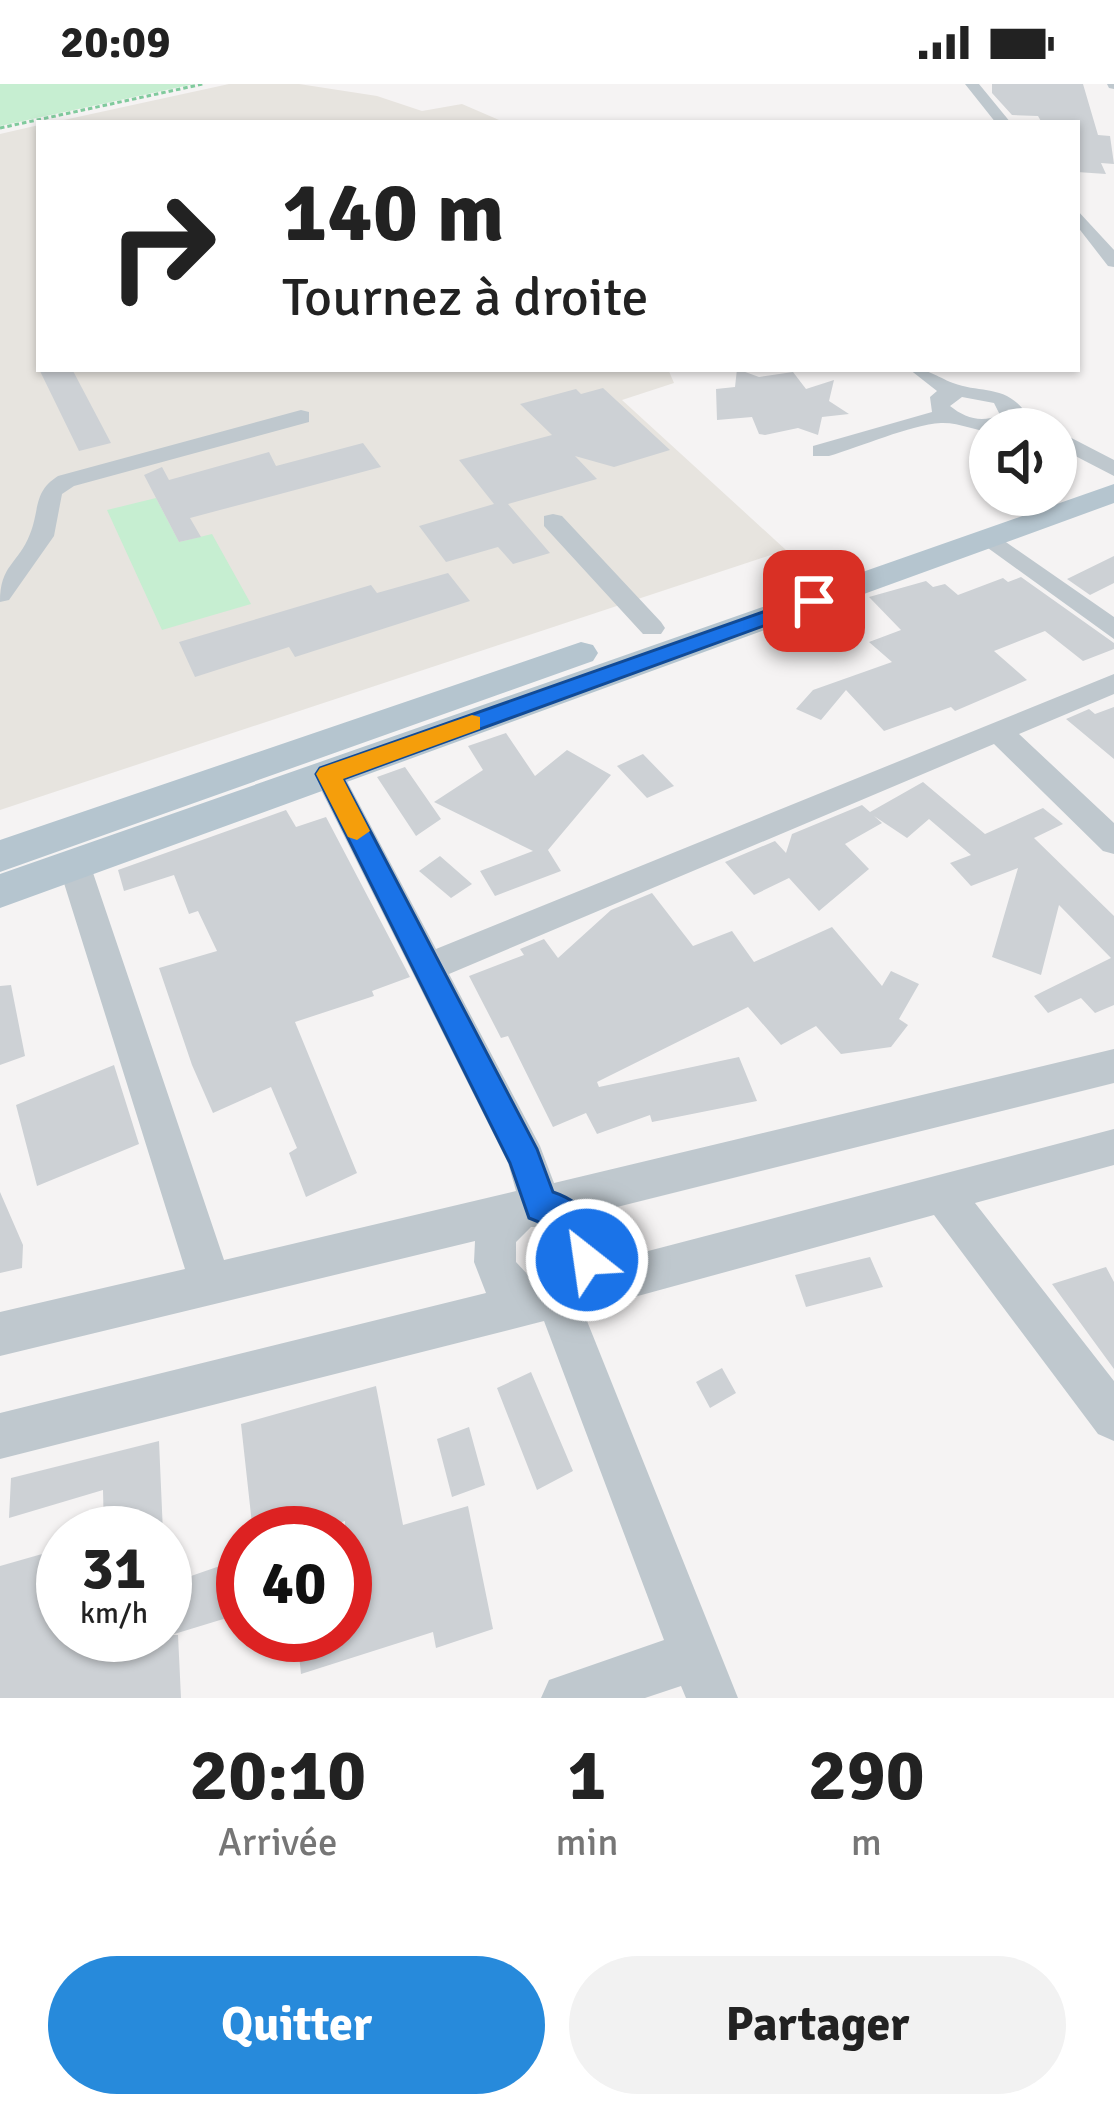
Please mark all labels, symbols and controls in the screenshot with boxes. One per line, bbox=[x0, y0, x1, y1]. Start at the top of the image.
text: 20:09 bbox=[60, 15, 170, 70]
text: 140 m bbox=[282, 161, 504, 265]
icon: right bbox=[84, 168, 240, 324]
text: Tournez à droite bbox=[282, 264, 649, 331]
map controls bbox=[969, 408, 1077, 516]
button: sound bbox=[969, 408, 1077, 516]
pin bbox=[763, 550, 865, 652]
icon: arrive bbox=[781, 568, 847, 634]
position arrow bbox=[524, 1197, 650, 1323]
speed limit sign: 40 bbox=[216, 1506, 372, 1662]
text: 31 bbox=[82, 1532, 146, 1606]
text: km/h bbox=[80, 1595, 148, 1632]
text: 20:10 bbox=[189, 1731, 366, 1820]
text: 1 bbox=[568, 1731, 606, 1820]
text: 290 bbox=[808, 1731, 925, 1820]
text: Arrivée bbox=[218, 1818, 338, 1866]
text: min bbox=[556, 1818, 619, 1866]
text: m bbox=[851, 1818, 882, 1866]
button: Quitter bbox=[48, 1956, 545, 2094]
button: Partager bbox=[569, 1956, 1066, 2094]

